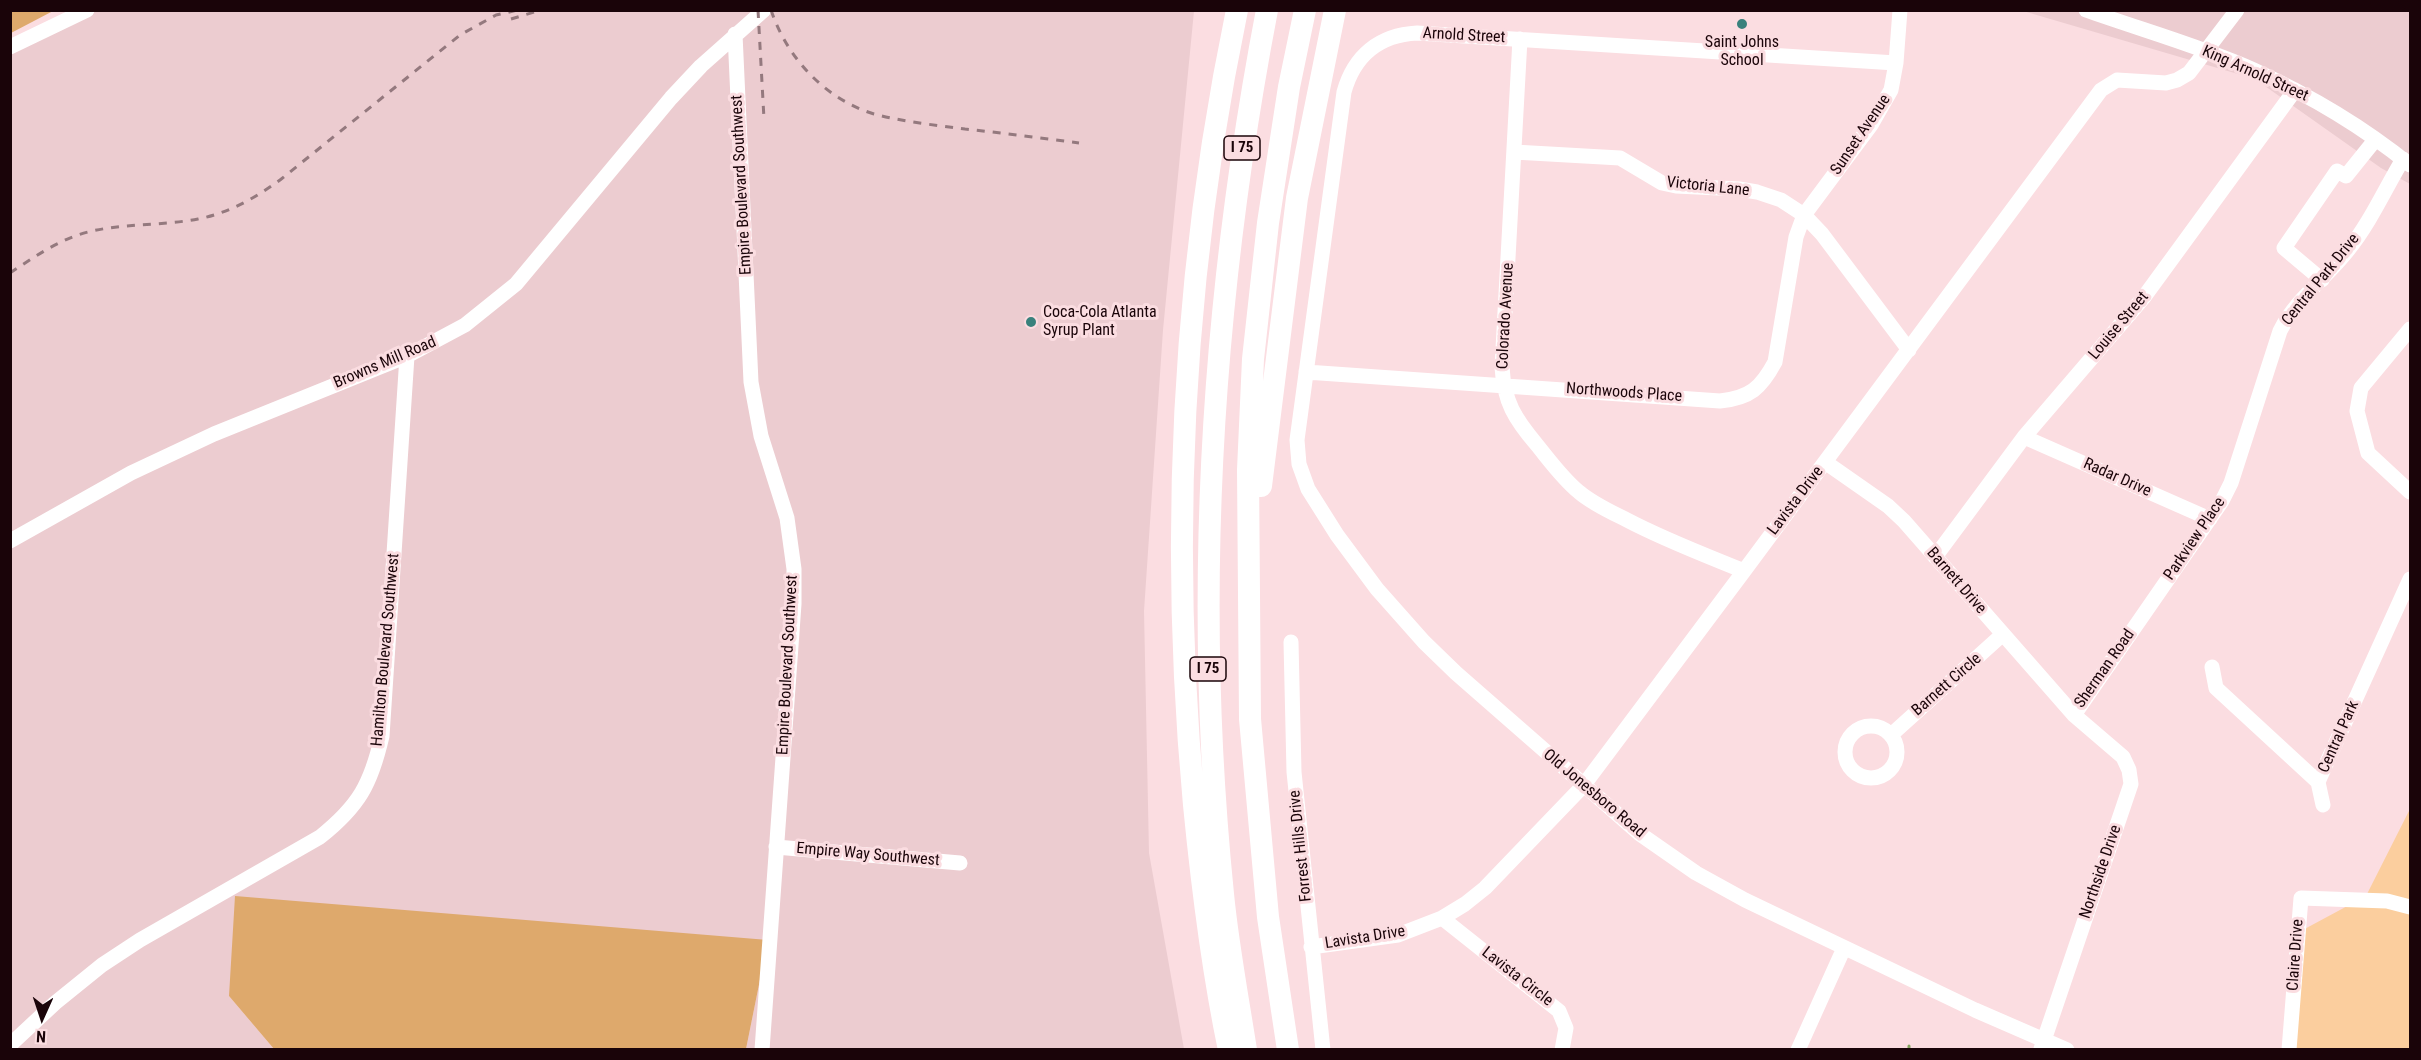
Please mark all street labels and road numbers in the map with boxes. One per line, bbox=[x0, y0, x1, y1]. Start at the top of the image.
street label: Arnold Street bbox=[1422, 24, 1506, 48]
street label: King Arnold Street bbox=[2199, 42, 2311, 106]
street label: Sunset Avenue bbox=[1827, 91, 1895, 179]
street label: Empire Boulevard Southwest bbox=[728, 95, 756, 275]
road number: I 75 bbox=[1224, 136, 1260, 160]
street label: Victoria Lane bbox=[1666, 173, 1750, 201]
street label: Central Park Drive bbox=[2278, 230, 2364, 330]
street label: Colorado Avenue bbox=[1494, 262, 1518, 370]
street label: Louise Street bbox=[2085, 288, 2153, 364]
street label: Browns Mill Road bbox=[331, 333, 439, 393]
street label: Northwoods Place bbox=[1565, 379, 1683, 407]
street label: Radar Drive bbox=[2080, 455, 2154, 501]
street label: Lavista Drive bbox=[1764, 463, 1828, 539]
street label: Parkview Place bbox=[2160, 494, 2230, 584]
street label: Barnett Drive bbox=[1922, 544, 1990, 618]
street label: Hamilton Boulevard Southwest bbox=[368, 553, 404, 747]
street label: Empire Boulevard Southwest bbox=[774, 575, 802, 755]
street label: Sherman Road bbox=[2071, 626, 2139, 712]
street label: Barnett Circle bbox=[1908, 650, 1986, 720]
road number: I 75 bbox=[1190, 657, 1226, 681]
street label: Central Park bbox=[2315, 698, 2363, 776]
street label: Old Jonesboro Road bbox=[1539, 746, 1649, 842]
street label: Forrest Hills Drive bbox=[1286, 789, 1316, 903]
street label: Northside Drive bbox=[2076, 823, 2126, 921]
street label: Empire Way Southwest bbox=[796, 839, 940, 871]
street label: Claire Drive bbox=[2284, 918, 2308, 992]
street label: Lavista Drive bbox=[1324, 922, 1406, 954]
street label: Lavista Circle bbox=[1478, 943, 1556, 1011]

